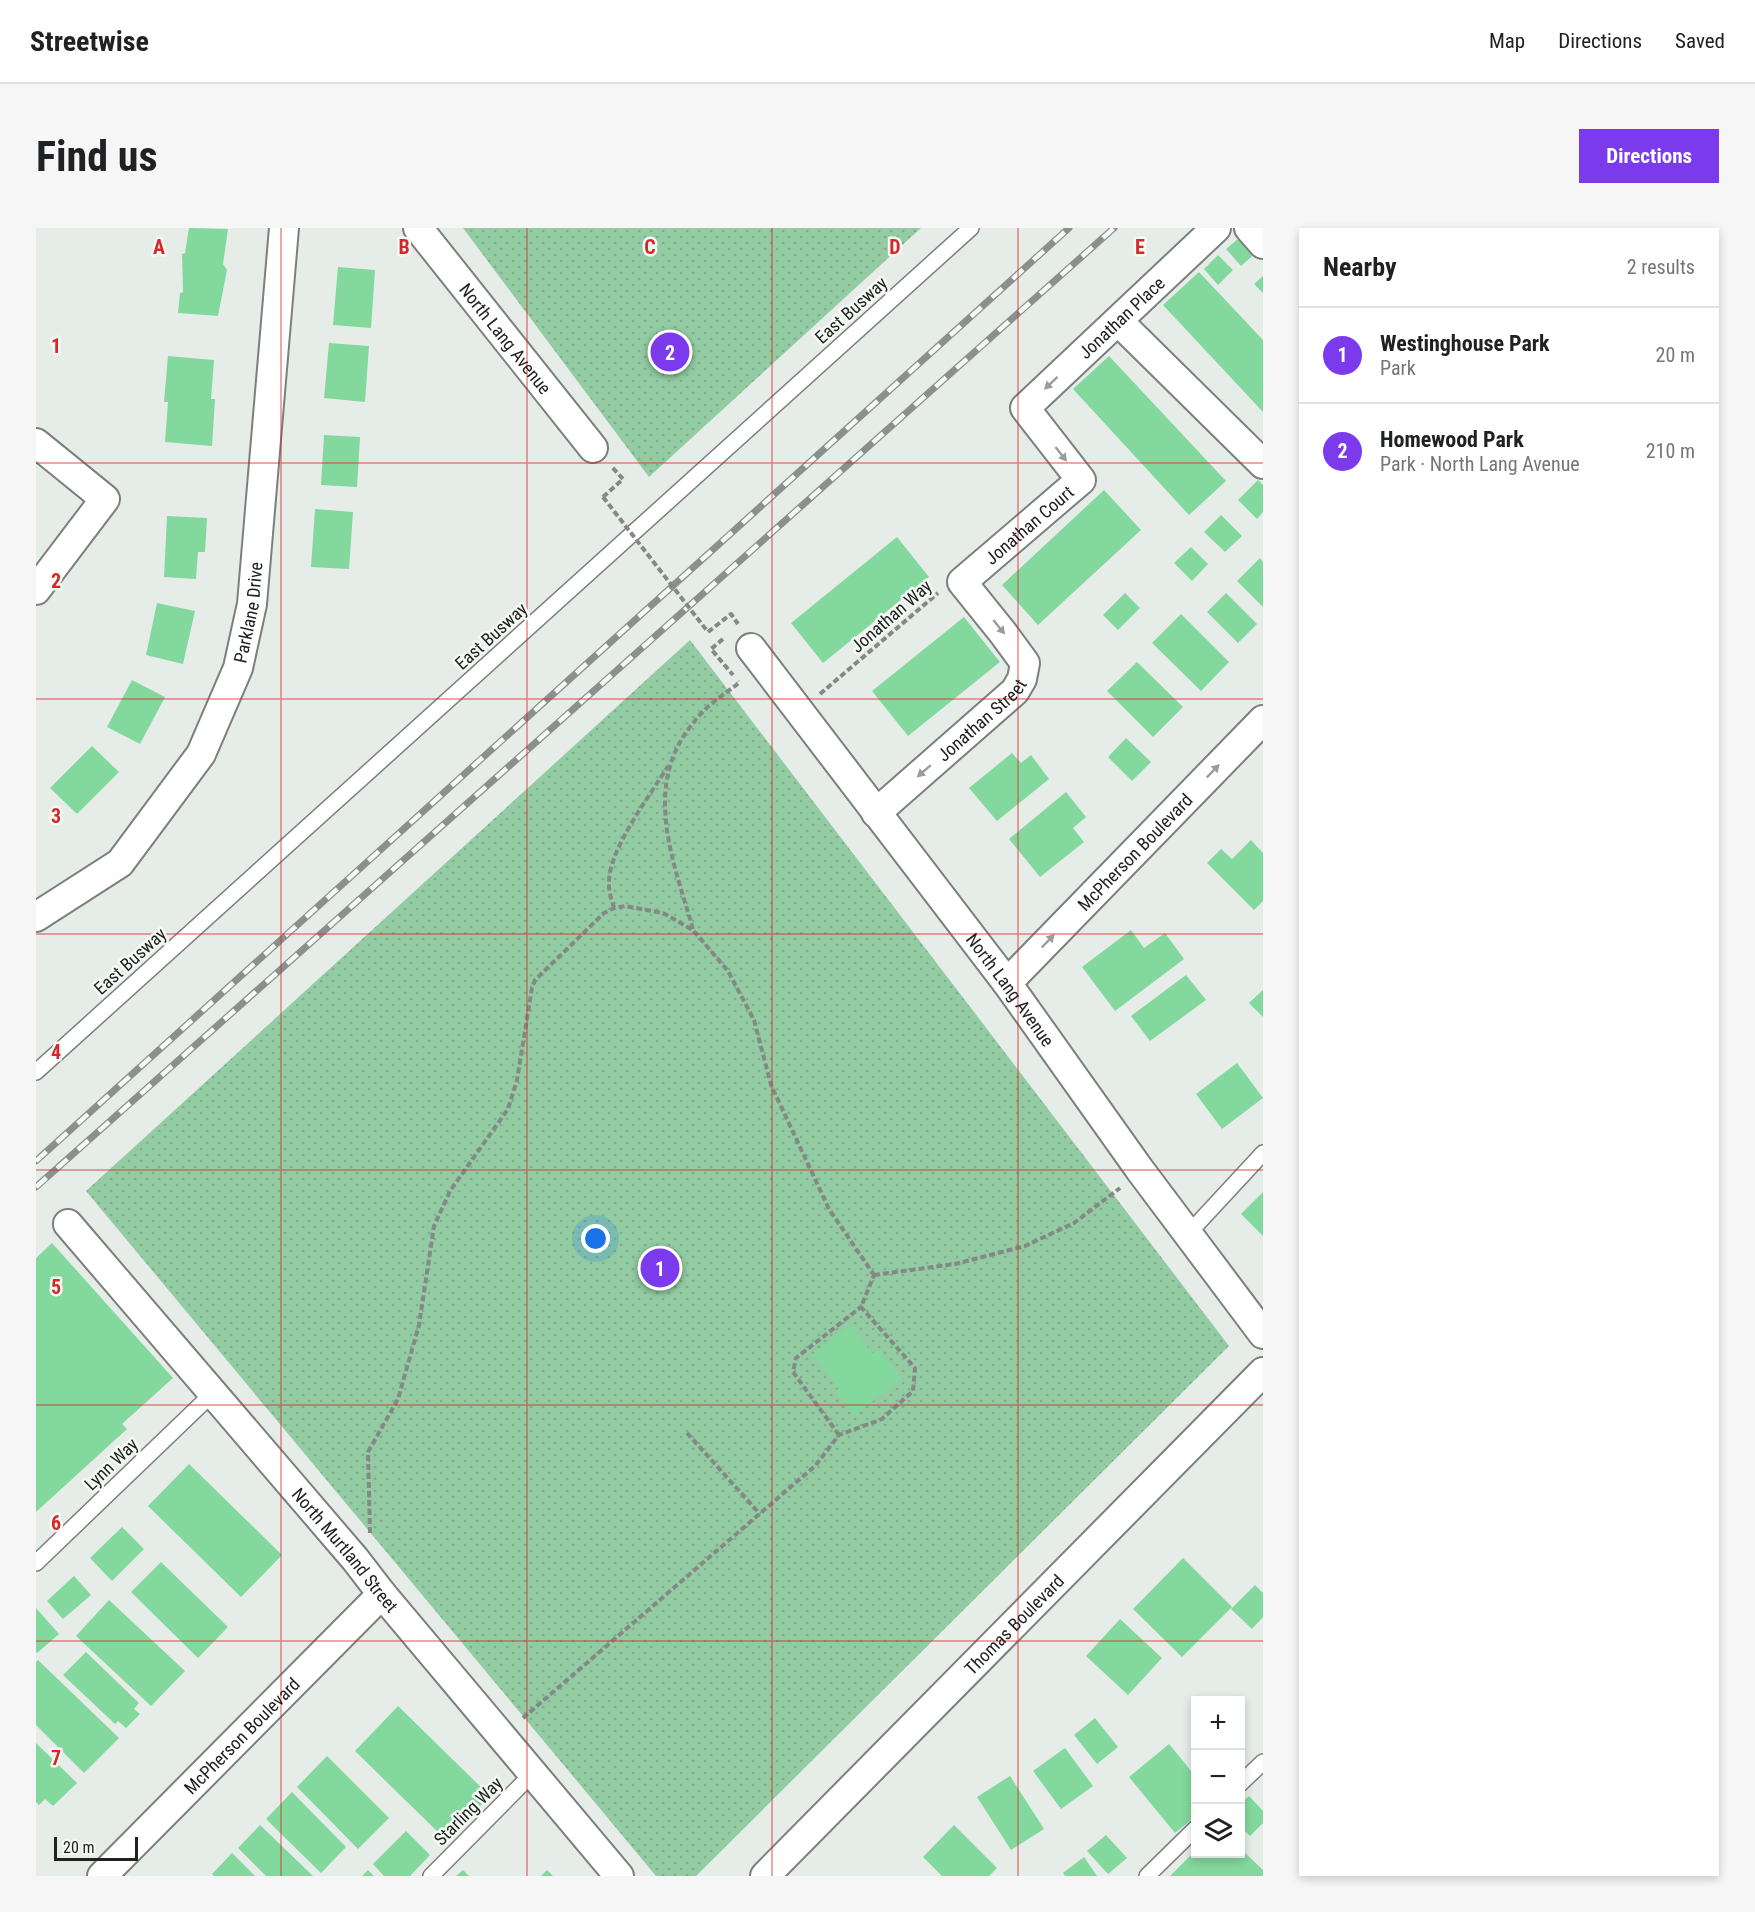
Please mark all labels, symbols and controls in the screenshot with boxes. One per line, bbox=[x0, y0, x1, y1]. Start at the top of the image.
text: Streetwise bbox=[30, 25, 149, 58]
text: Map bbox=[1489, 29, 1525, 53]
text: Directions bbox=[1558, 29, 1642, 53]
text: Saved bbox=[1675, 29, 1725, 53]
button: Directions bbox=[1579, 129, 1719, 183]
text: Find us bbox=[36, 132, 157, 181]
text: A bbox=[153, 235, 165, 259]
text: B bbox=[398, 235, 410, 259]
text: C bbox=[644, 235, 656, 259]
text: D bbox=[889, 235, 901, 259]
text: E bbox=[1135, 235, 1145, 259]
text: Nearby bbox=[1323, 252, 1397, 282]
text: 2 results bbox=[1627, 255, 1695, 279]
street label: East Busway bbox=[811, 272, 892, 348]
street label: Jonathan Place bbox=[1074, 272, 1169, 363]
street label: North Lang Avenue bbox=[456, 279, 556, 398]
pin: 2 bbox=[650, 330, 690, 374]
text: Westinghouse Park bbox=[1380, 331, 1550, 356]
text: 1 bbox=[51, 334, 61, 358]
text: 1 bbox=[1337, 343, 1348, 367]
text: 20 m bbox=[1656, 343, 1695, 367]
text: Park bbox=[1380, 356, 1416, 380]
one-way arrow bbox=[1044, 376, 1059, 390]
text: Homewood Park bbox=[1380, 427, 1524, 452]
text: 2 bbox=[1337, 439, 1348, 463]
text: 210 m bbox=[1646, 439, 1695, 463]
one-way arrow bbox=[1054, 446, 1067, 462]
text: Park · North Lang Avenue bbox=[1380, 452, 1580, 476]
street label: Jonathan Court bbox=[980, 481, 1078, 568]
street label: Parklane Drive bbox=[229, 561, 266, 665]
text: 2 bbox=[51, 569, 61, 593]
street label: Jonathan Way bbox=[846, 575, 936, 657]
street label: East Busway bbox=[451, 598, 532, 674]
one-way arrow bbox=[992, 620, 1005, 635]
street label: Jonathan Street bbox=[933, 675, 1030, 765]
one-way arrow bbox=[916, 764, 932, 777]
one-way arrow bbox=[1206, 764, 1220, 779]
street label: McPherson Boulevard bbox=[1073, 789, 1196, 915]
text: 3 bbox=[51, 804, 61, 828]
street label: East Busway bbox=[90, 923, 171, 999]
street label: North Lang Avenue bbox=[962, 929, 1059, 1050]
one-way arrow bbox=[1040, 935, 1054, 949]
text: 4 bbox=[51, 1040, 61, 1064]
your location bbox=[581, 1224, 610, 1253]
pin: 1 bbox=[640, 1246, 680, 1290]
text: 5 bbox=[51, 1275, 61, 1299]
street label: Lynn Way bbox=[80, 1433, 142, 1494]
street label: North Murtland Street bbox=[288, 1483, 403, 1616]
text: 6 bbox=[51, 1511, 61, 1535]
street label: Thomas Boulevard bbox=[960, 1570, 1068, 1679]
street label: McPherson Boulevard bbox=[179, 1673, 304, 1798]
map controls bbox=[1191, 1696, 1245, 1858]
button: + bbox=[1191, 1696, 1245, 1750]
text: 7 bbox=[51, 1746, 61, 1770]
button: − bbox=[1191, 1750, 1245, 1804]
street label: Starling Way bbox=[429, 1772, 507, 1850]
button: layers bbox=[1191, 1804, 1245, 1858]
scale bar bbox=[54, 1834, 138, 1862]
text: 20 m bbox=[63, 1838, 95, 1857]

